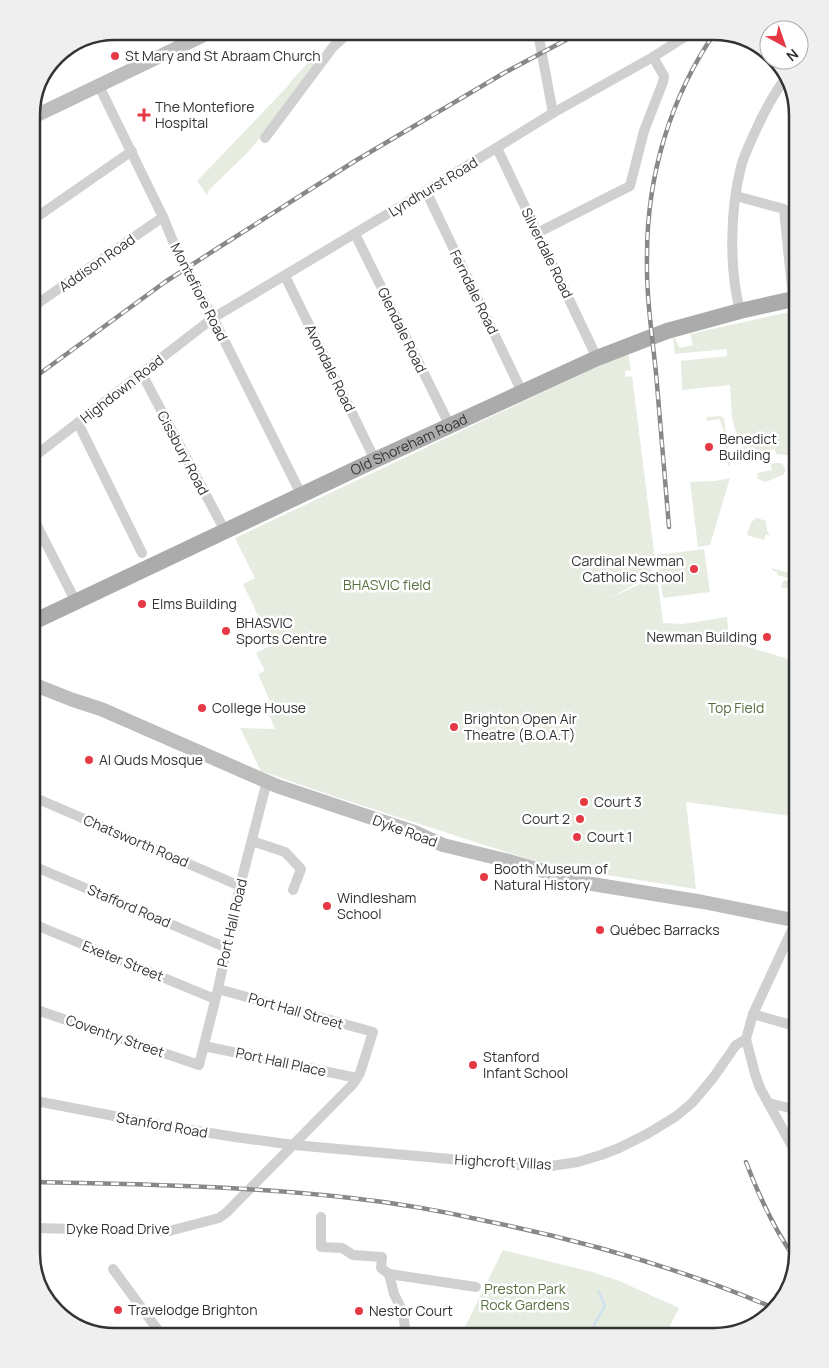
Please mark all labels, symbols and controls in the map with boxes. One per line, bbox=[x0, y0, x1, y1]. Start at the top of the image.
north arrow bbox=[759, 20, 809, 70]
text: N bbox=[783, 45, 803, 66]
place label: St Mary and St Abraam Church bbox=[125, 46, 321, 65]
marker: St Mary and St Abraam Church bbox=[109, 50, 121, 62]
place label: The Montefiore Hospital bbox=[155, 97, 254, 132]
marker: The Montefiore Hospital bbox=[137, 108, 151, 122]
street label: Lyndhurst Road bbox=[385, 152, 481, 221]
street label: Silverdale Road bbox=[517, 204, 578, 301]
street label: Addison Road bbox=[55, 229, 138, 296]
street label: Montefiore Road bbox=[167, 239, 232, 344]
street label: Ferndale Road bbox=[446, 246, 503, 337]
street label: Glendale Road bbox=[374, 284, 431, 376]
street label: Avondale Road bbox=[301, 321, 360, 415]
street label: Highdown Road bbox=[76, 350, 167, 427]
street label: Cissbury Road bbox=[153, 407, 214, 498]
street label: Old Shoreham Road bbox=[347, 409, 470, 479]
place label: Benedict Building bbox=[719, 429, 777, 464]
marker: Benedict Building bbox=[703, 441, 715, 453]
place label: Cardinal Newman Catholic School bbox=[571, 551, 684, 586]
marker: Cardinal Newman Catholic School bbox=[688, 563, 700, 575]
park label: BHASVIC field bbox=[343, 575, 431, 594]
place label: Elms Building bbox=[152, 594, 237, 613]
marker: Elms Building bbox=[136, 598, 148, 610]
place label: BHASVIC Sports Centre bbox=[236, 613, 327, 648]
marker: BHASVIC Sports Centre bbox=[220, 625, 232, 637]
place label: Newman Building bbox=[646, 627, 757, 646]
marker: Newman Building bbox=[761, 631, 773, 643]
place label: College House bbox=[212, 698, 306, 717]
park label: Top Field bbox=[708, 698, 764, 717]
marker: College House bbox=[196, 702, 208, 714]
place label: Brighton Open Air Theatre (B.O.A.T) bbox=[464, 709, 577, 744]
marker: Brighton Open Air Theatre (B.O.A.T) bbox=[448, 721, 460, 733]
place label: Al Quds Mosque bbox=[99, 750, 203, 769]
marker: Al Quds Mosque bbox=[83, 754, 95, 766]
place label: Court 3 bbox=[594, 792, 642, 811]
marker: Court 3 bbox=[578, 796, 590, 808]
place label: Court 2 bbox=[522, 809, 570, 828]
street label: Chatsworth Road bbox=[81, 810, 192, 871]
street label: Dyke Road bbox=[370, 810, 440, 851]
marker: Court 2 bbox=[574, 813, 586, 825]
place label: Court 1 bbox=[587, 827, 633, 846]
marker: Court 1 bbox=[571, 831, 583, 843]
place label: Booth Museum of Natural History bbox=[494, 859, 608, 894]
marker: Booth Museum of Natural History bbox=[478, 871, 490, 883]
street label: Port Hall Road bbox=[212, 877, 251, 969]
street label: Stafford Road bbox=[85, 880, 174, 932]
place label: Windlesham School bbox=[337, 888, 417, 923]
marker: Windlesham School bbox=[321, 900, 333, 912]
place label: Québec Barracks bbox=[610, 920, 720, 939]
marker: Québec Barracks bbox=[594, 924, 606, 936]
street label: Exeter Street bbox=[80, 936, 167, 986]
street label: Port Hall Street bbox=[246, 988, 346, 1033]
street label: Coventry Street bbox=[63, 1010, 167, 1061]
street label: Port Hall Place bbox=[234, 1043, 328, 1080]
place label: Stanford Infant School bbox=[483, 1047, 568, 1082]
marker: Stanford Infant School bbox=[467, 1059, 479, 1071]
street label: Stanford Road bbox=[115, 1107, 209, 1142]
street label: Highcroft Villas bbox=[454, 1149, 552, 1174]
street label: Dyke Road Drive bbox=[66, 1219, 170, 1238]
park label: Preston Park Rock Gardens bbox=[480, 1279, 570, 1314]
place label: Travelodge Brighton bbox=[128, 1300, 257, 1319]
place label: Nestor Court bbox=[369, 1301, 453, 1320]
marker: Travelodge Brighton bbox=[112, 1304, 124, 1316]
marker: Nestor Court bbox=[353, 1305, 365, 1317]

